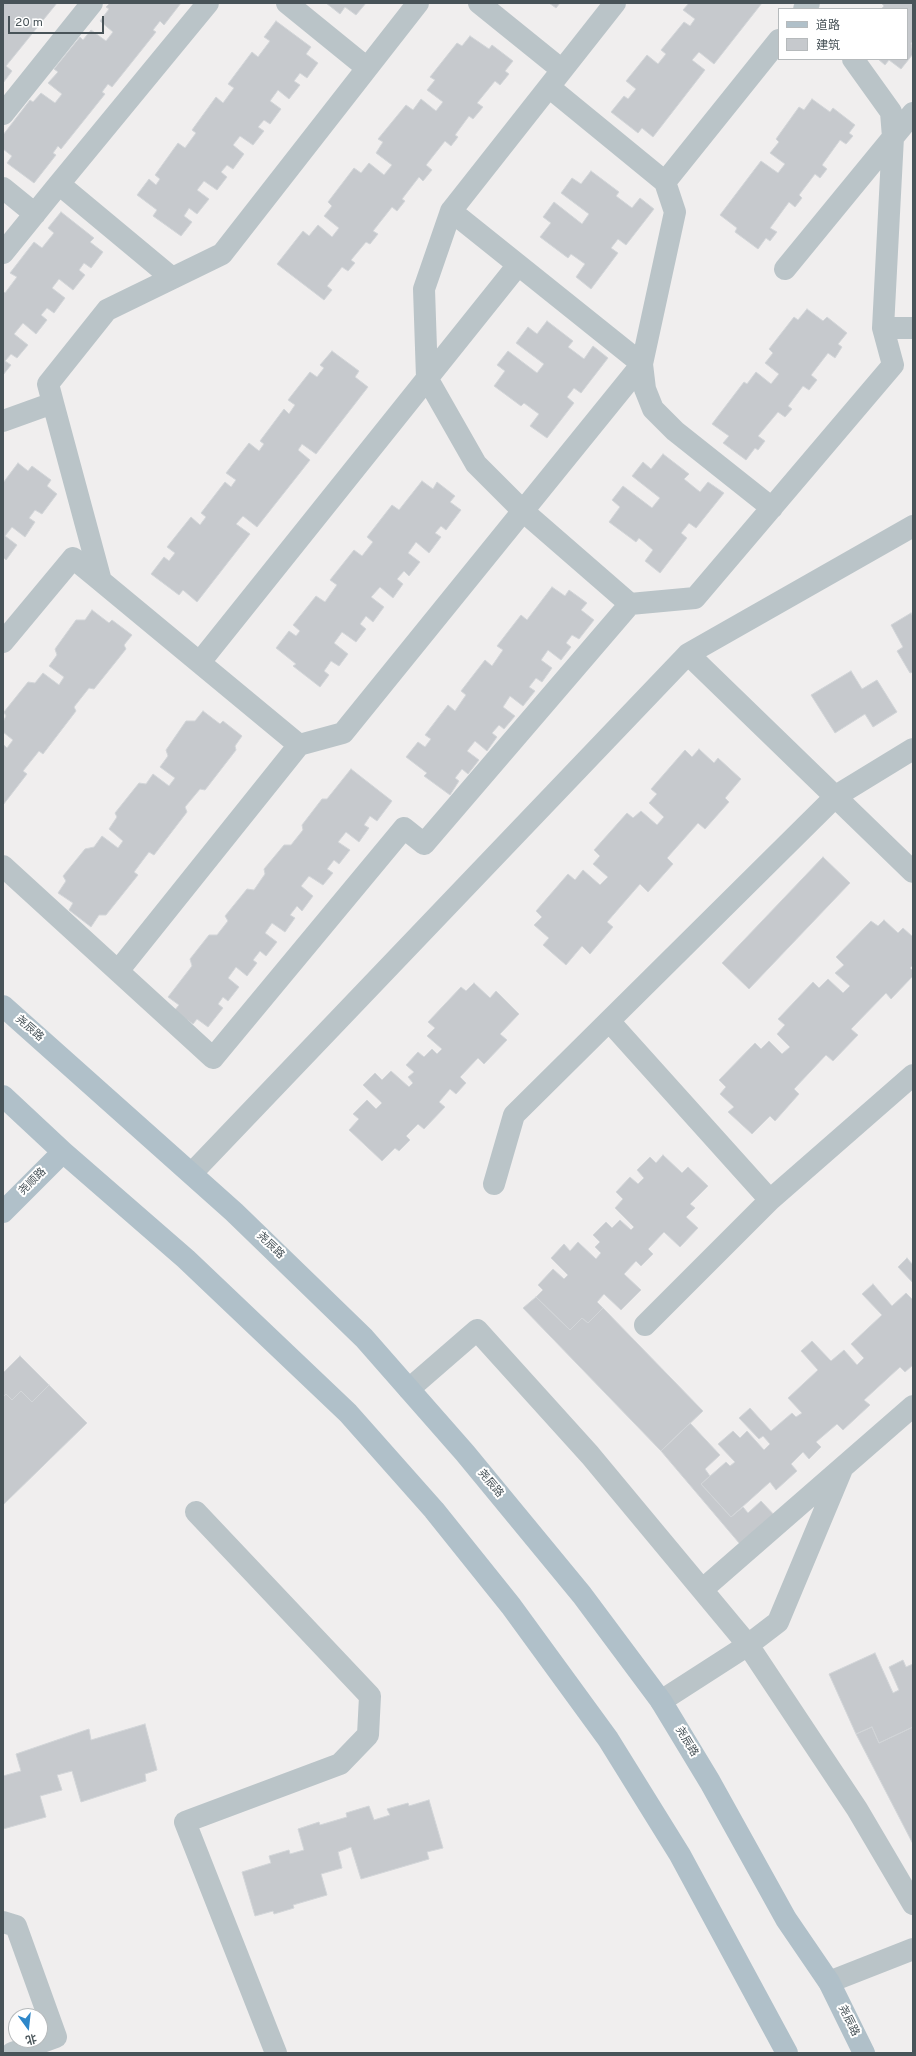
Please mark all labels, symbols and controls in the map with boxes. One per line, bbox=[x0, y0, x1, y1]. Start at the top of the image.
scale bar bbox=[10, 8, 106, 34]
legend bbox=[778, 8, 908, 60]
text: 20 m bbox=[15, 15, 43, 31]
text: 道路 bbox=[816, 18, 840, 34]
text: 建筑 bbox=[816, 38, 840, 54]
street label: 尧辰路 bbox=[12, 1013, 46, 1045]
street label: 尧顺路 bbox=[17, 1166, 49, 1198]
street label: 尧辰路 bbox=[254, 1230, 286, 1262]
street label: 尧辰路 bbox=[474, 1467, 506, 1501]
street label: 尧辰路 bbox=[672, 1724, 700, 1760]
street label: 尧辰路 bbox=[835, 2003, 861, 2039]
north arrow bbox=[8, 2008, 48, 2048]
text: 北 bbox=[24, 2030, 38, 2047]

